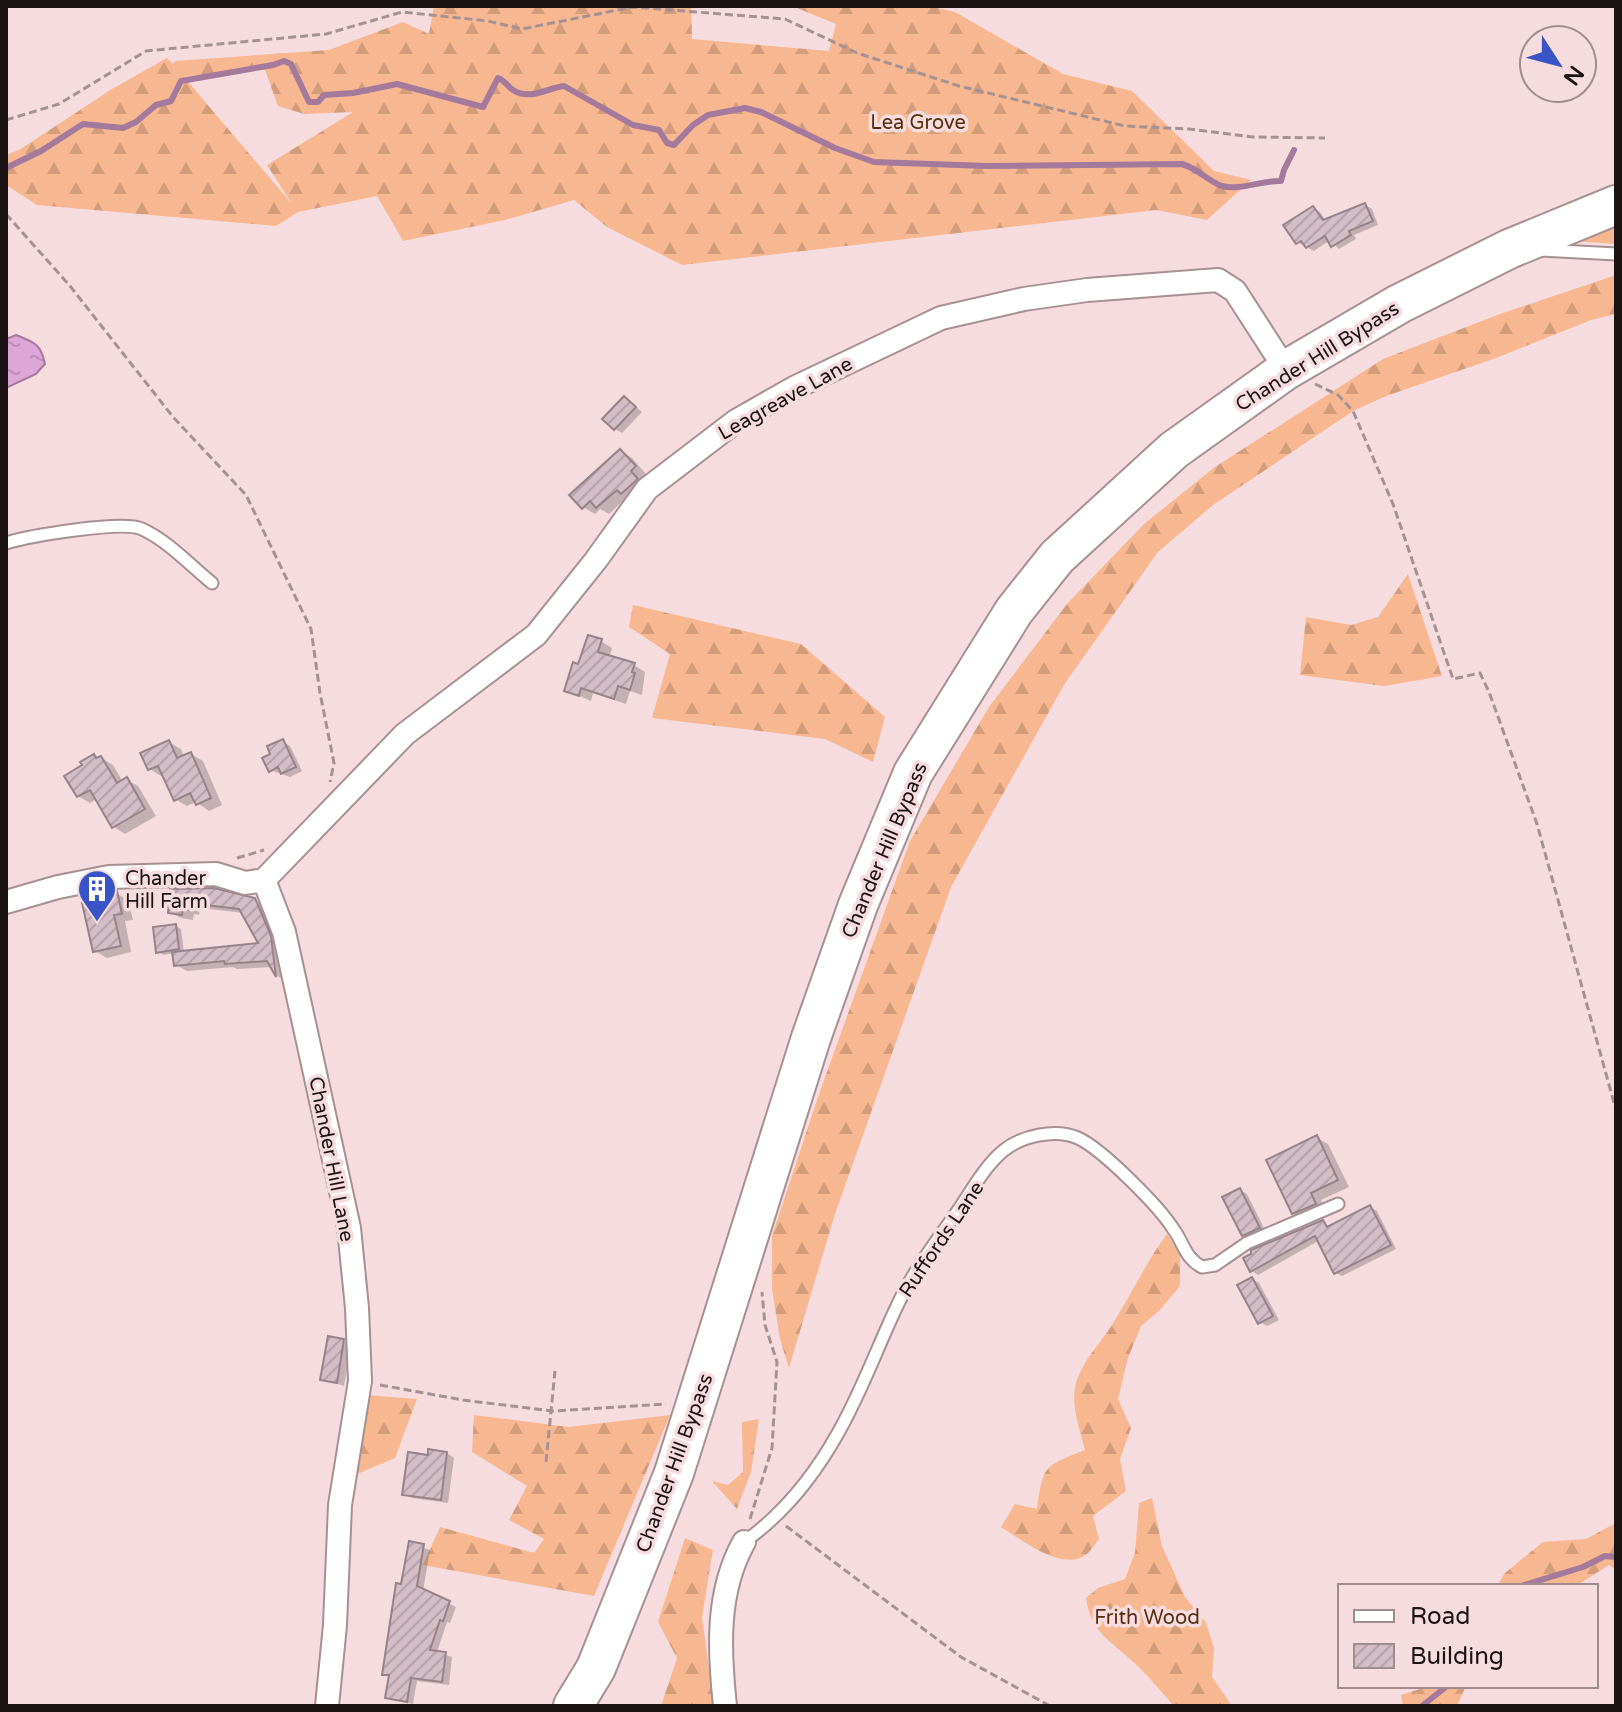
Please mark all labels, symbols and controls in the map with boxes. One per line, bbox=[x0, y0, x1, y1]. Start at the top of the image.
north arrow bbox=[1518, 24, 1598, 104]
text: N bbox=[1558, 60, 1589, 90]
park label: Lea Grove bbox=[870, 111, 966, 135]
street label: Chander Hill Bypass bbox=[1231, 297, 1404, 417]
street label: Leagreave Lane bbox=[714, 352, 857, 446]
street label: Chander Hill Bypass bbox=[837, 759, 933, 942]
place label: Chander Hill Farm bbox=[125, 867, 208, 914]
building icon: Chander Hill Farm bbox=[76, 868, 118, 923]
street label: Chander Hill Lane bbox=[303, 1075, 359, 1244]
street label: Ruffords Lane bbox=[894, 1177, 989, 1302]
street label: Chander Hill Bypass bbox=[631, 1371, 718, 1556]
legend bbox=[1338, 1584, 1598, 1688]
text: Road bbox=[1410, 1602, 1470, 1631]
park label: Frith Wood bbox=[1094, 1606, 1200, 1630]
text: Building bbox=[1410, 1642, 1504, 1671]

